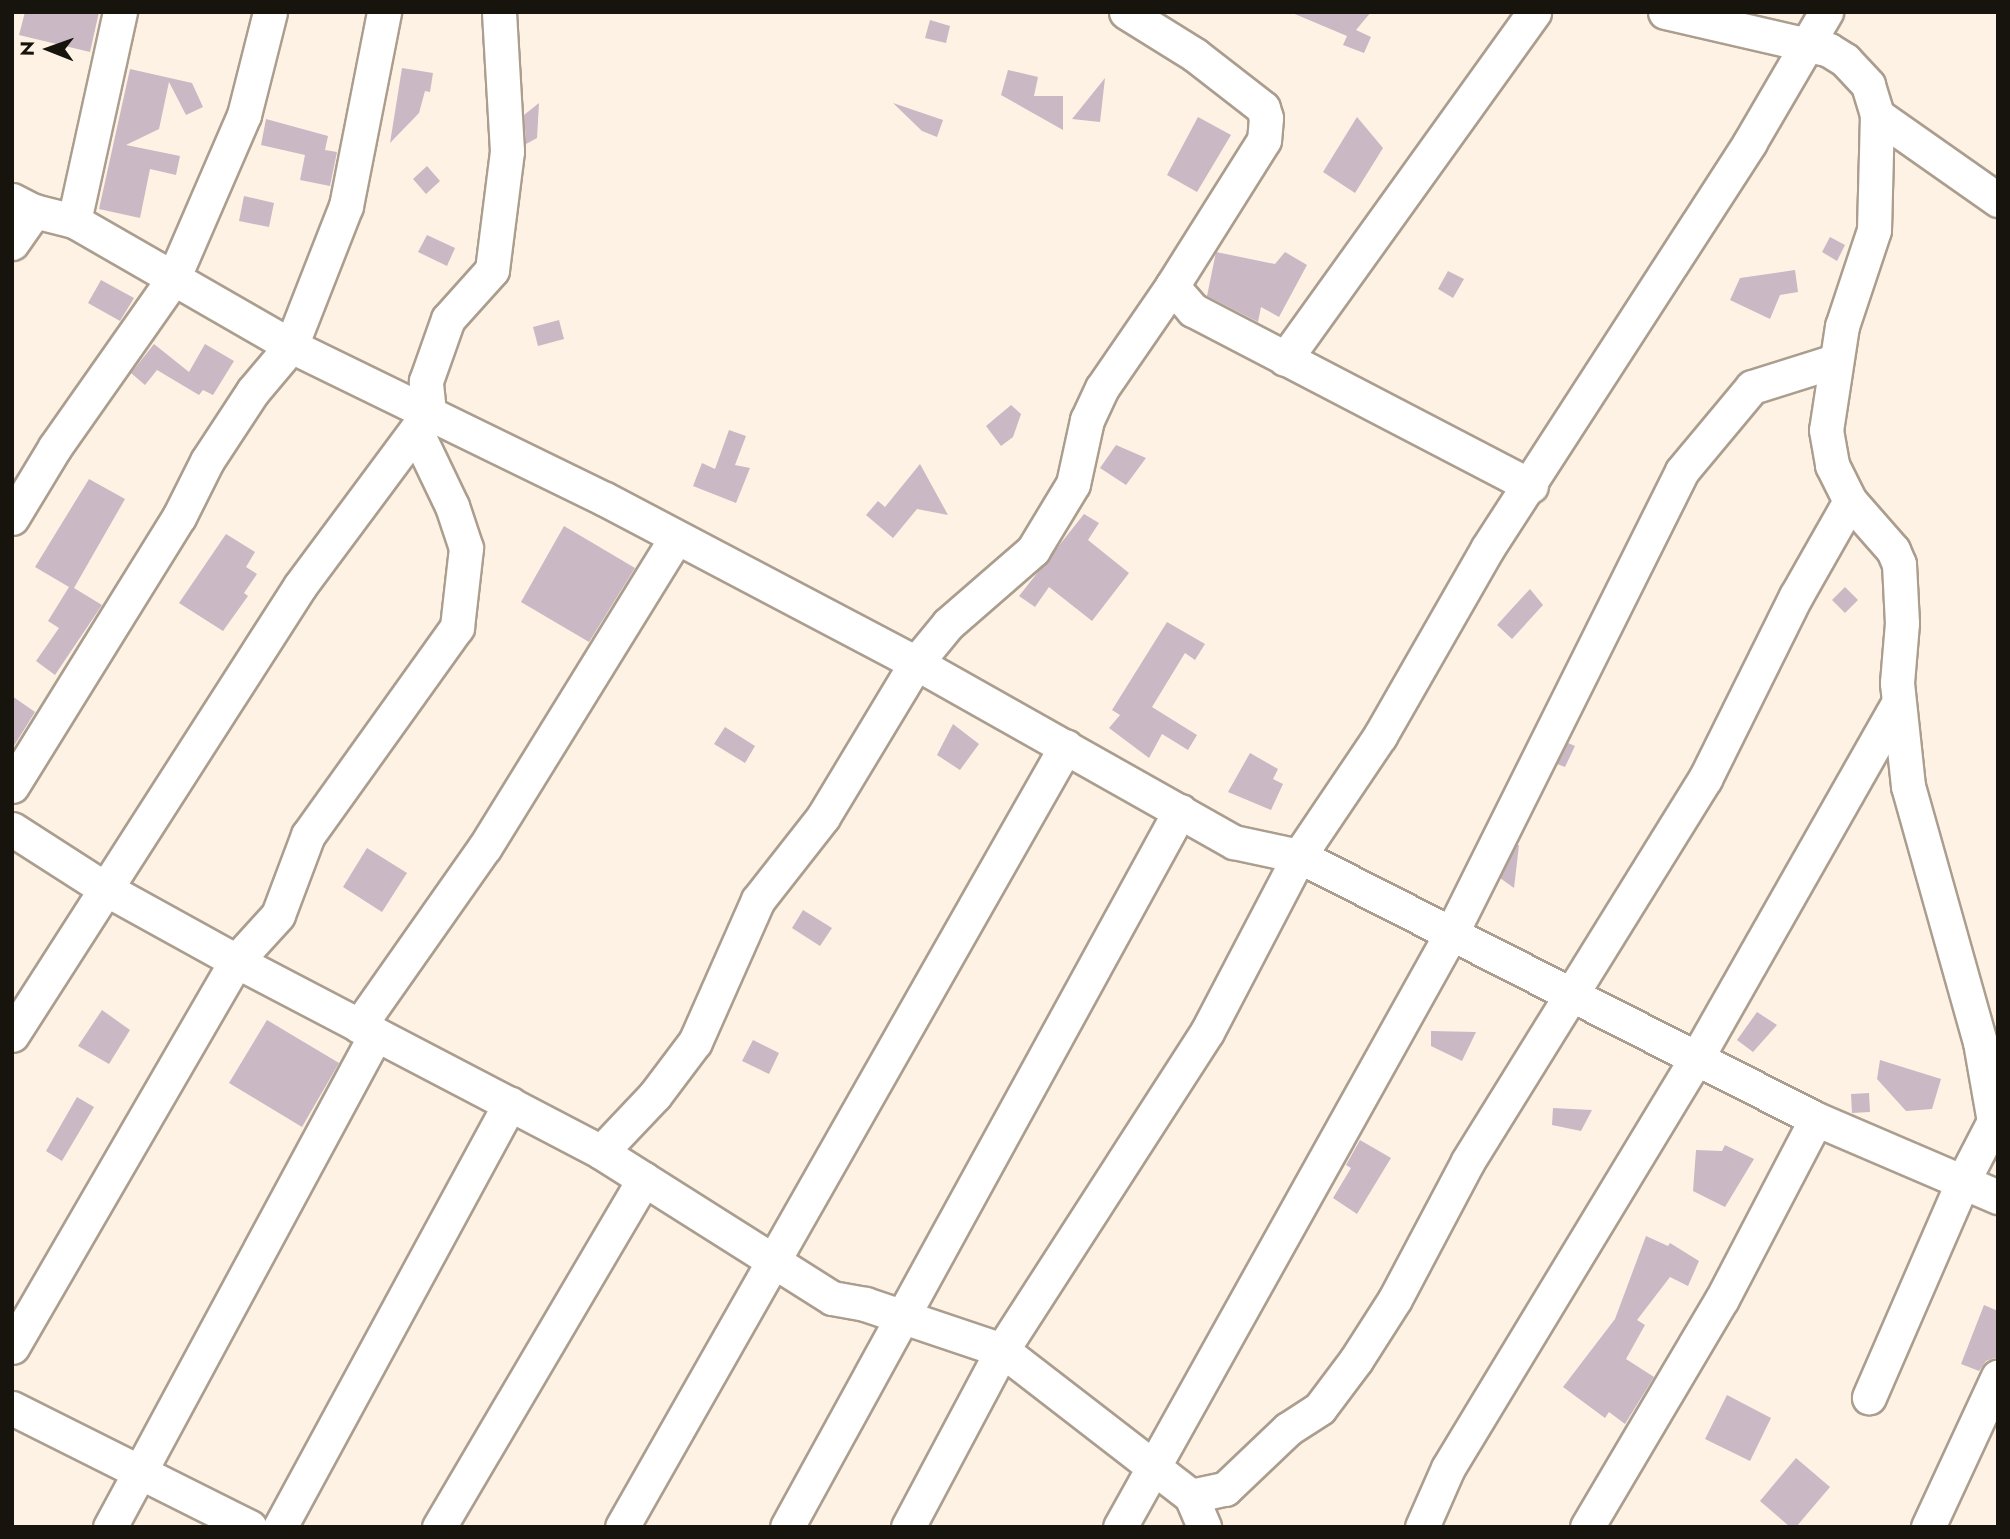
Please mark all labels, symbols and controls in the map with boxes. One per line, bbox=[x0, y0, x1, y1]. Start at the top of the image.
north arrow bbox=[14, 14, 84, 84]
text: N bbox=[14, 41, 41, 56]

